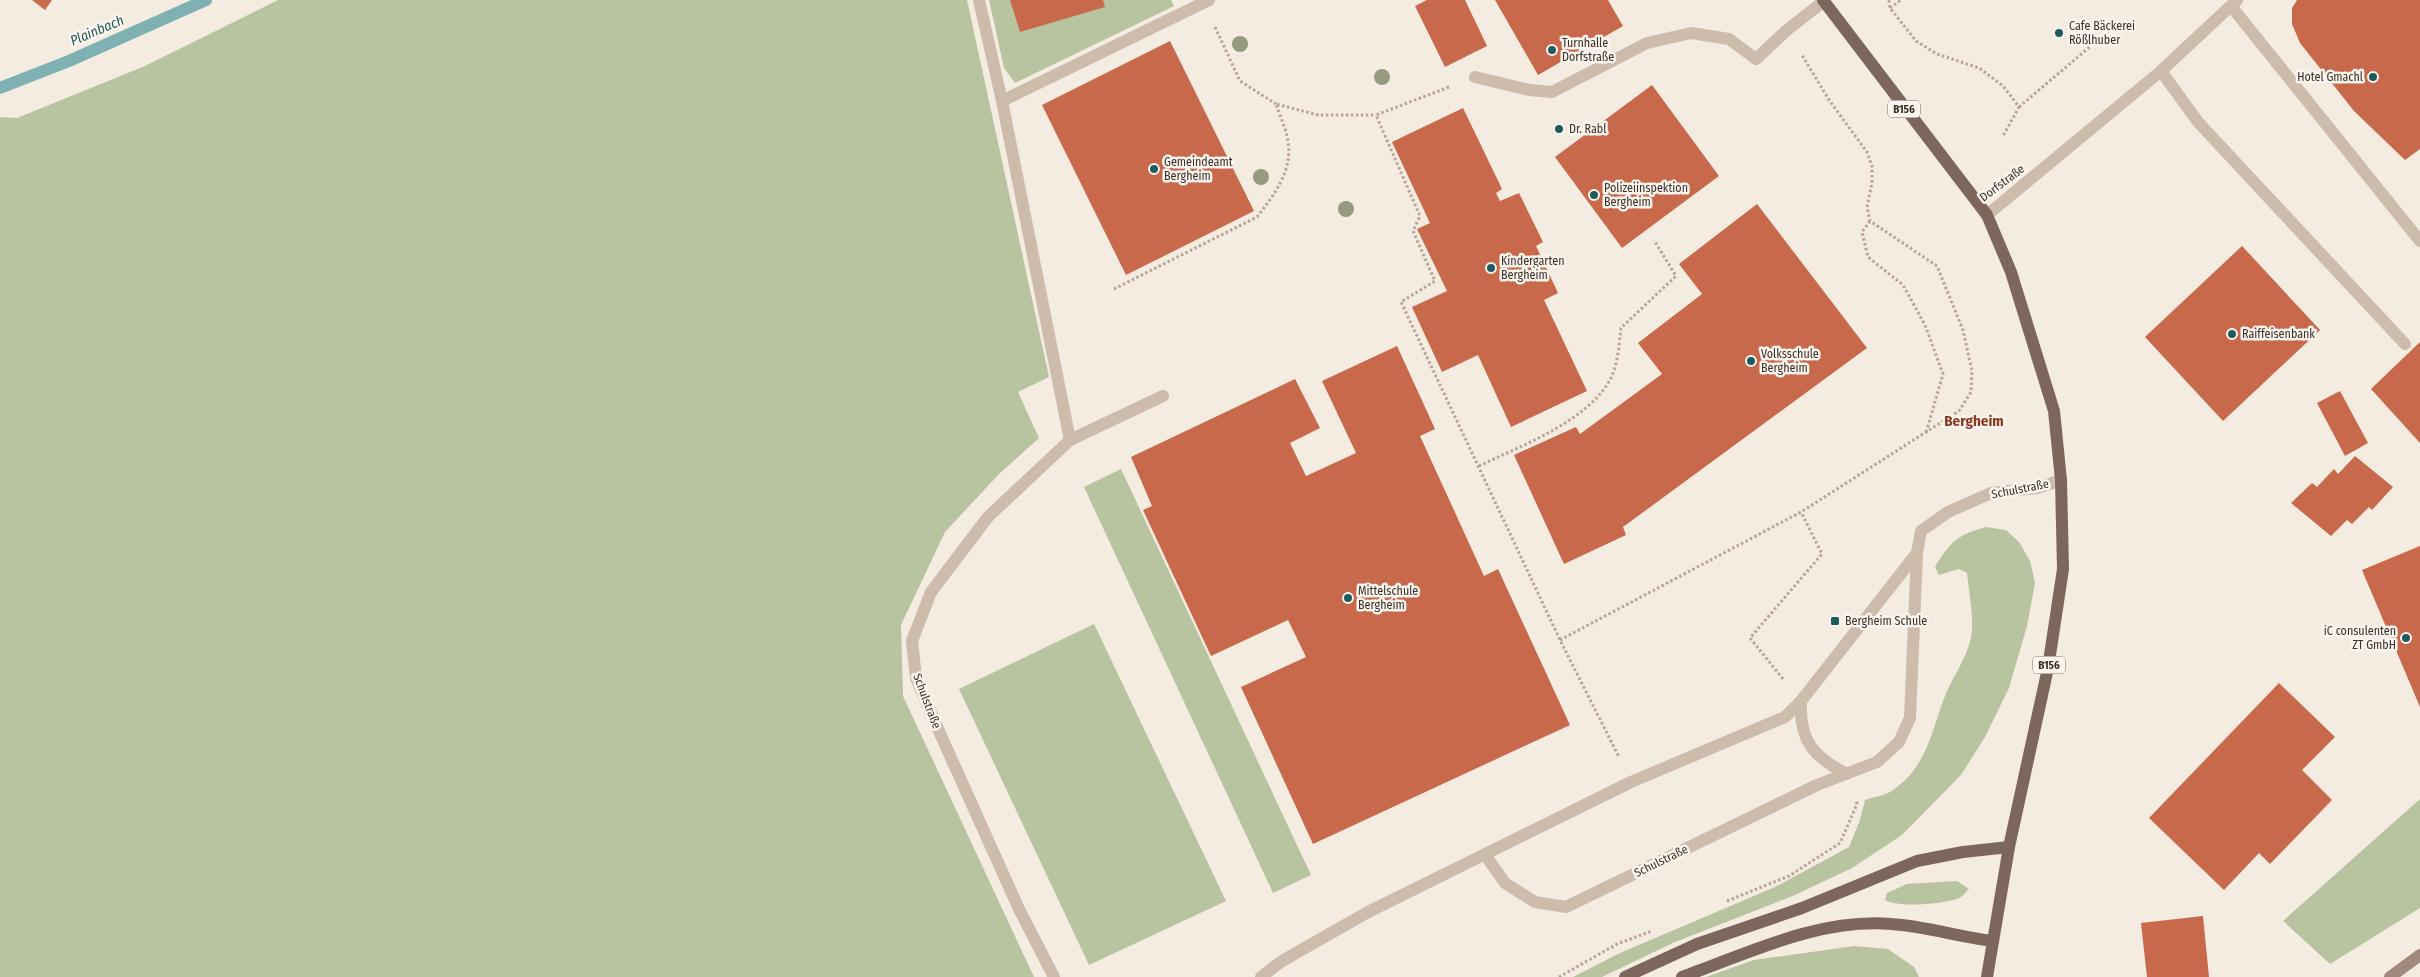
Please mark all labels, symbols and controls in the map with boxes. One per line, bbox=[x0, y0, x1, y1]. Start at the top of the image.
water label: Plainbach bbox=[68, 12, 127, 49]
place label: Cafe Bäckerei Rößlhuber bbox=[2069, 19, 2135, 47]
marker: Cafe Bäckerei Rößlhuber bbox=[2053, 27, 2065, 39]
place label: Turnhalle Dorfstraße bbox=[1562, 36, 1614, 64]
marker: Turnhalle Dorfstraße bbox=[1546, 44, 1558, 56]
place label: Hotel Gmachl bbox=[2297, 70, 2363, 84]
marker: Hotel Gmachl bbox=[2367, 71, 2379, 83]
road number: B156 bbox=[1888, 100, 1920, 118]
place label: Dr. Rabl bbox=[1569, 122, 1606, 136]
marker: Dr. Rabl bbox=[1553, 123, 1565, 135]
place label: Gemeindeamt Bergheim bbox=[1164, 155, 1233, 183]
street label: Dorfstraße bbox=[1977, 162, 2027, 204]
marker: Gemeindeamt Bergheim bbox=[1148, 163, 1160, 175]
place label: Polizeiinspektion Bergheim bbox=[1604, 181, 1688, 209]
marker: Polizeiinspektion Bergheim bbox=[1588, 189, 1600, 201]
place label: Kindergarten Bergheim bbox=[1501, 254, 1565, 282]
marker: Kindergarten Bergheim bbox=[1485, 262, 1497, 274]
place label: Raiffeisenbank bbox=[2242, 327, 2315, 341]
marker: Raiffeisenbank bbox=[2226, 328, 2238, 340]
place label: Volksschule Bergheim bbox=[1761, 347, 1819, 375]
marker: Volksschule Bergheim bbox=[1745, 355, 1757, 367]
district label: Bergheim bbox=[1944, 412, 2004, 430]
street label: Schulstraße bbox=[1990, 477, 2050, 501]
place label: Mittelschule Bergheim bbox=[1358, 584, 1418, 612]
marker: Mittelschule Bergheim bbox=[1342, 592, 1354, 604]
place label: Bergheim Schule bbox=[1845, 614, 1927, 628]
marker: Bergheim Schule bbox=[1829, 615, 1841, 627]
place label: iC consulenten ZT GmbH bbox=[2324, 624, 2396, 652]
marker: iC consulenten ZT GmbH bbox=[2400, 632, 2412, 644]
road number: B156 bbox=[2033, 656, 2065, 674]
street label: Schulstraße bbox=[910, 671, 944, 731]
street label: Schulstraße bbox=[1632, 842, 1690, 880]

